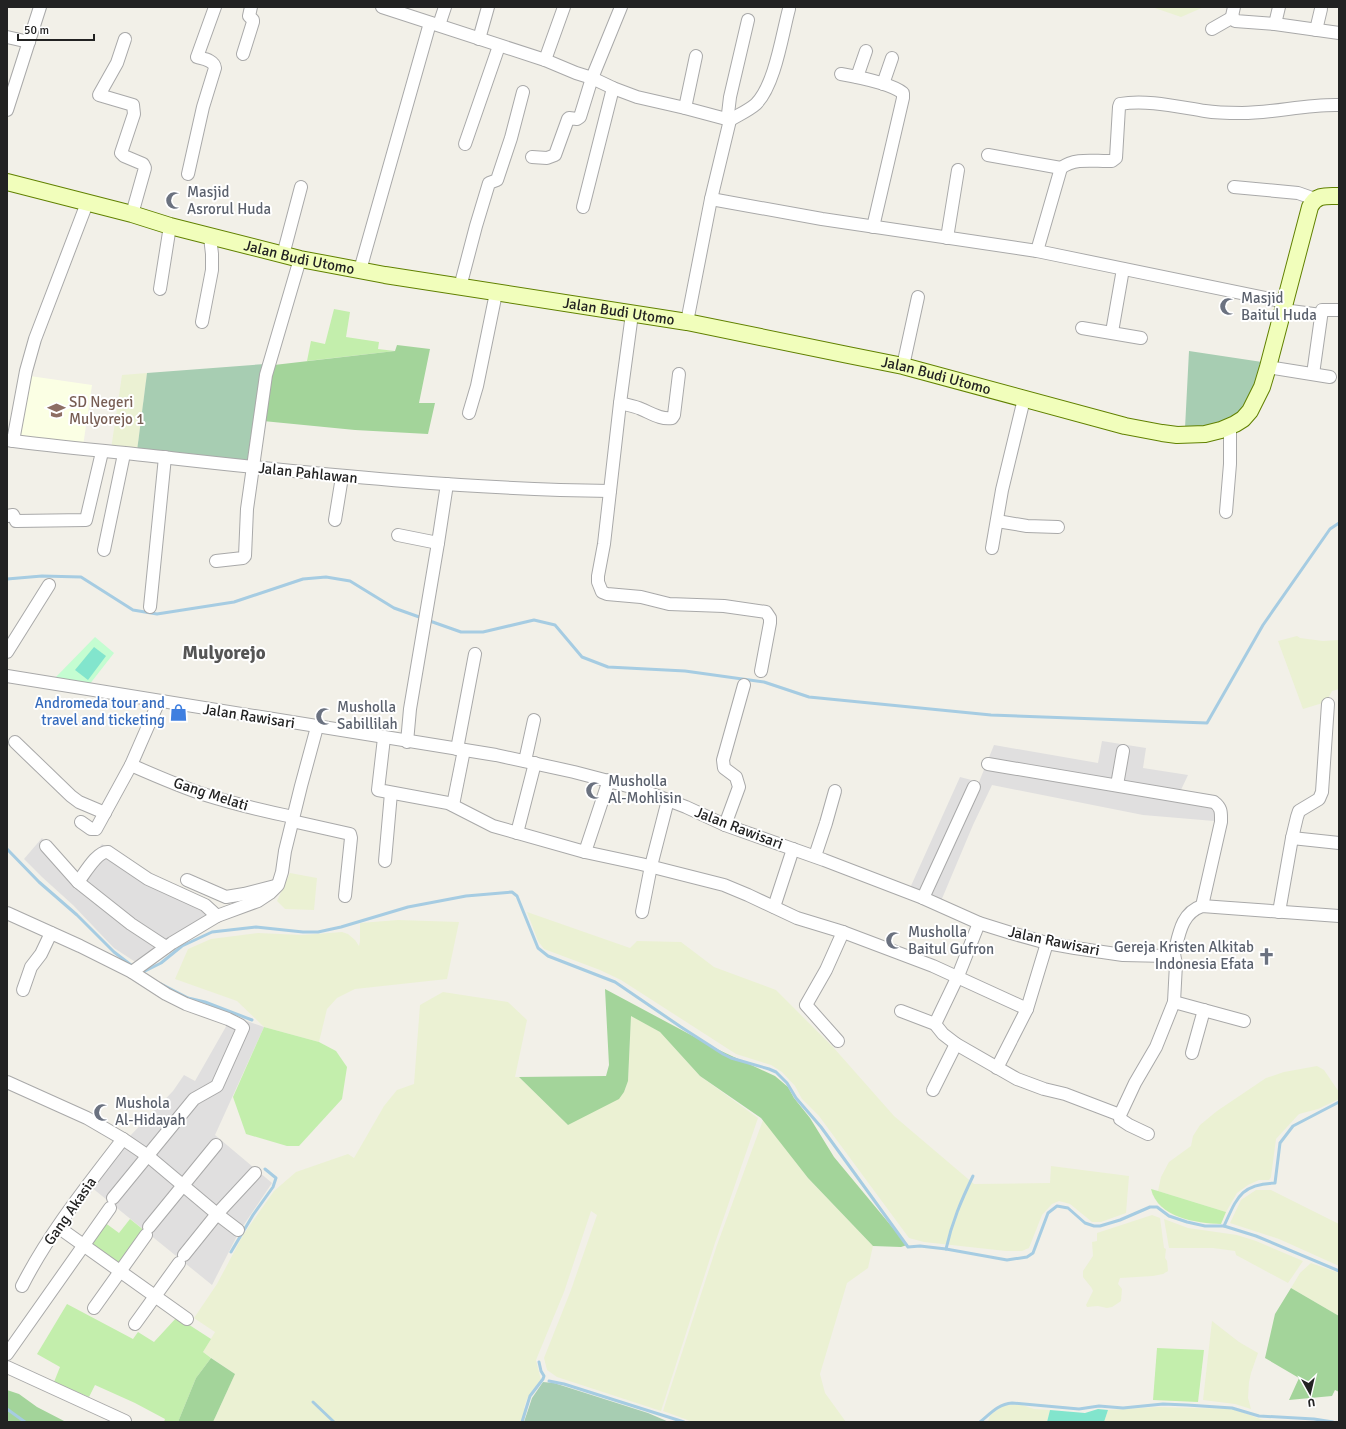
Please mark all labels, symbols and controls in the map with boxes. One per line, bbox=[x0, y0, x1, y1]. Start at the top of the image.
scale bar bbox=[18, 16, 94, 42]
text: 50 m bbox=[24, 23, 49, 38]
place label: Masjid Asrorul Huda bbox=[187, 183, 271, 218]
mosque icon: Masjid Asrorul Huda bbox=[164, 191, 184, 211]
street label: Jalan Budi Utomo bbox=[242, 236, 356, 278]
place label: Masjid Baitul Huda bbox=[1241, 289, 1317, 324]
street label: Jalan Budi Utomo bbox=[562, 294, 676, 329]
mosque icon: Masjid Baitul Huda bbox=[1218, 297, 1238, 317]
street label: Jalan Budi Utomo bbox=[880, 353, 993, 398]
place label: SD Negeri Mulyorejo 1 bbox=[69, 393, 144, 428]
school or university icon: SD Negeri Mulyorejo 1 bbox=[46, 401, 66, 421]
street label: Jalan Pahlawan bbox=[257, 459, 359, 487]
district label: Mulyorejo bbox=[182, 641, 266, 665]
place label: Andromeda tour and travel and ticketing bbox=[35, 694, 165, 729]
place label: Musholla Sabillilah bbox=[337, 698, 398, 733]
street label: Jalan Rawisari bbox=[202, 700, 296, 732]
shop icon: Andromeda tour and travel and ticketing bbox=[168, 702, 188, 722]
mosque icon: Musholla Sabillilah bbox=[314, 706, 334, 726]
place label: Musholla Al-Mohlisin bbox=[608, 772, 682, 807]
street label: Gang Melati bbox=[171, 773, 251, 815]
mosque icon: Musholla Al-Mohlisin bbox=[585, 780, 605, 800]
street label: Jalan Rawisari bbox=[692, 803, 786, 853]
place label: Musholla Baitul Gufron bbox=[908, 923, 994, 958]
street label: Jalan Rawisari bbox=[1007, 923, 1101, 959]
mosque icon: Musholla Baitul Gufron bbox=[885, 931, 905, 951]
place label: Gereja Kristen Alkitab Indonesia Efata bbox=[1114, 938, 1254, 973]
church icon: Gereja Kristen Alkitab Indonesia Efata bbox=[1257, 946, 1277, 966]
place label: Mushola Al-Hidayah bbox=[115, 1094, 186, 1129]
mosque icon: Mushola Al-Hidayah bbox=[92, 1102, 112, 1122]
street label: Gang Akasia bbox=[40, 1173, 100, 1249]
north arrow bbox=[1290, 1373, 1330, 1413]
text: U bbox=[1307, 1395, 1316, 1409]

